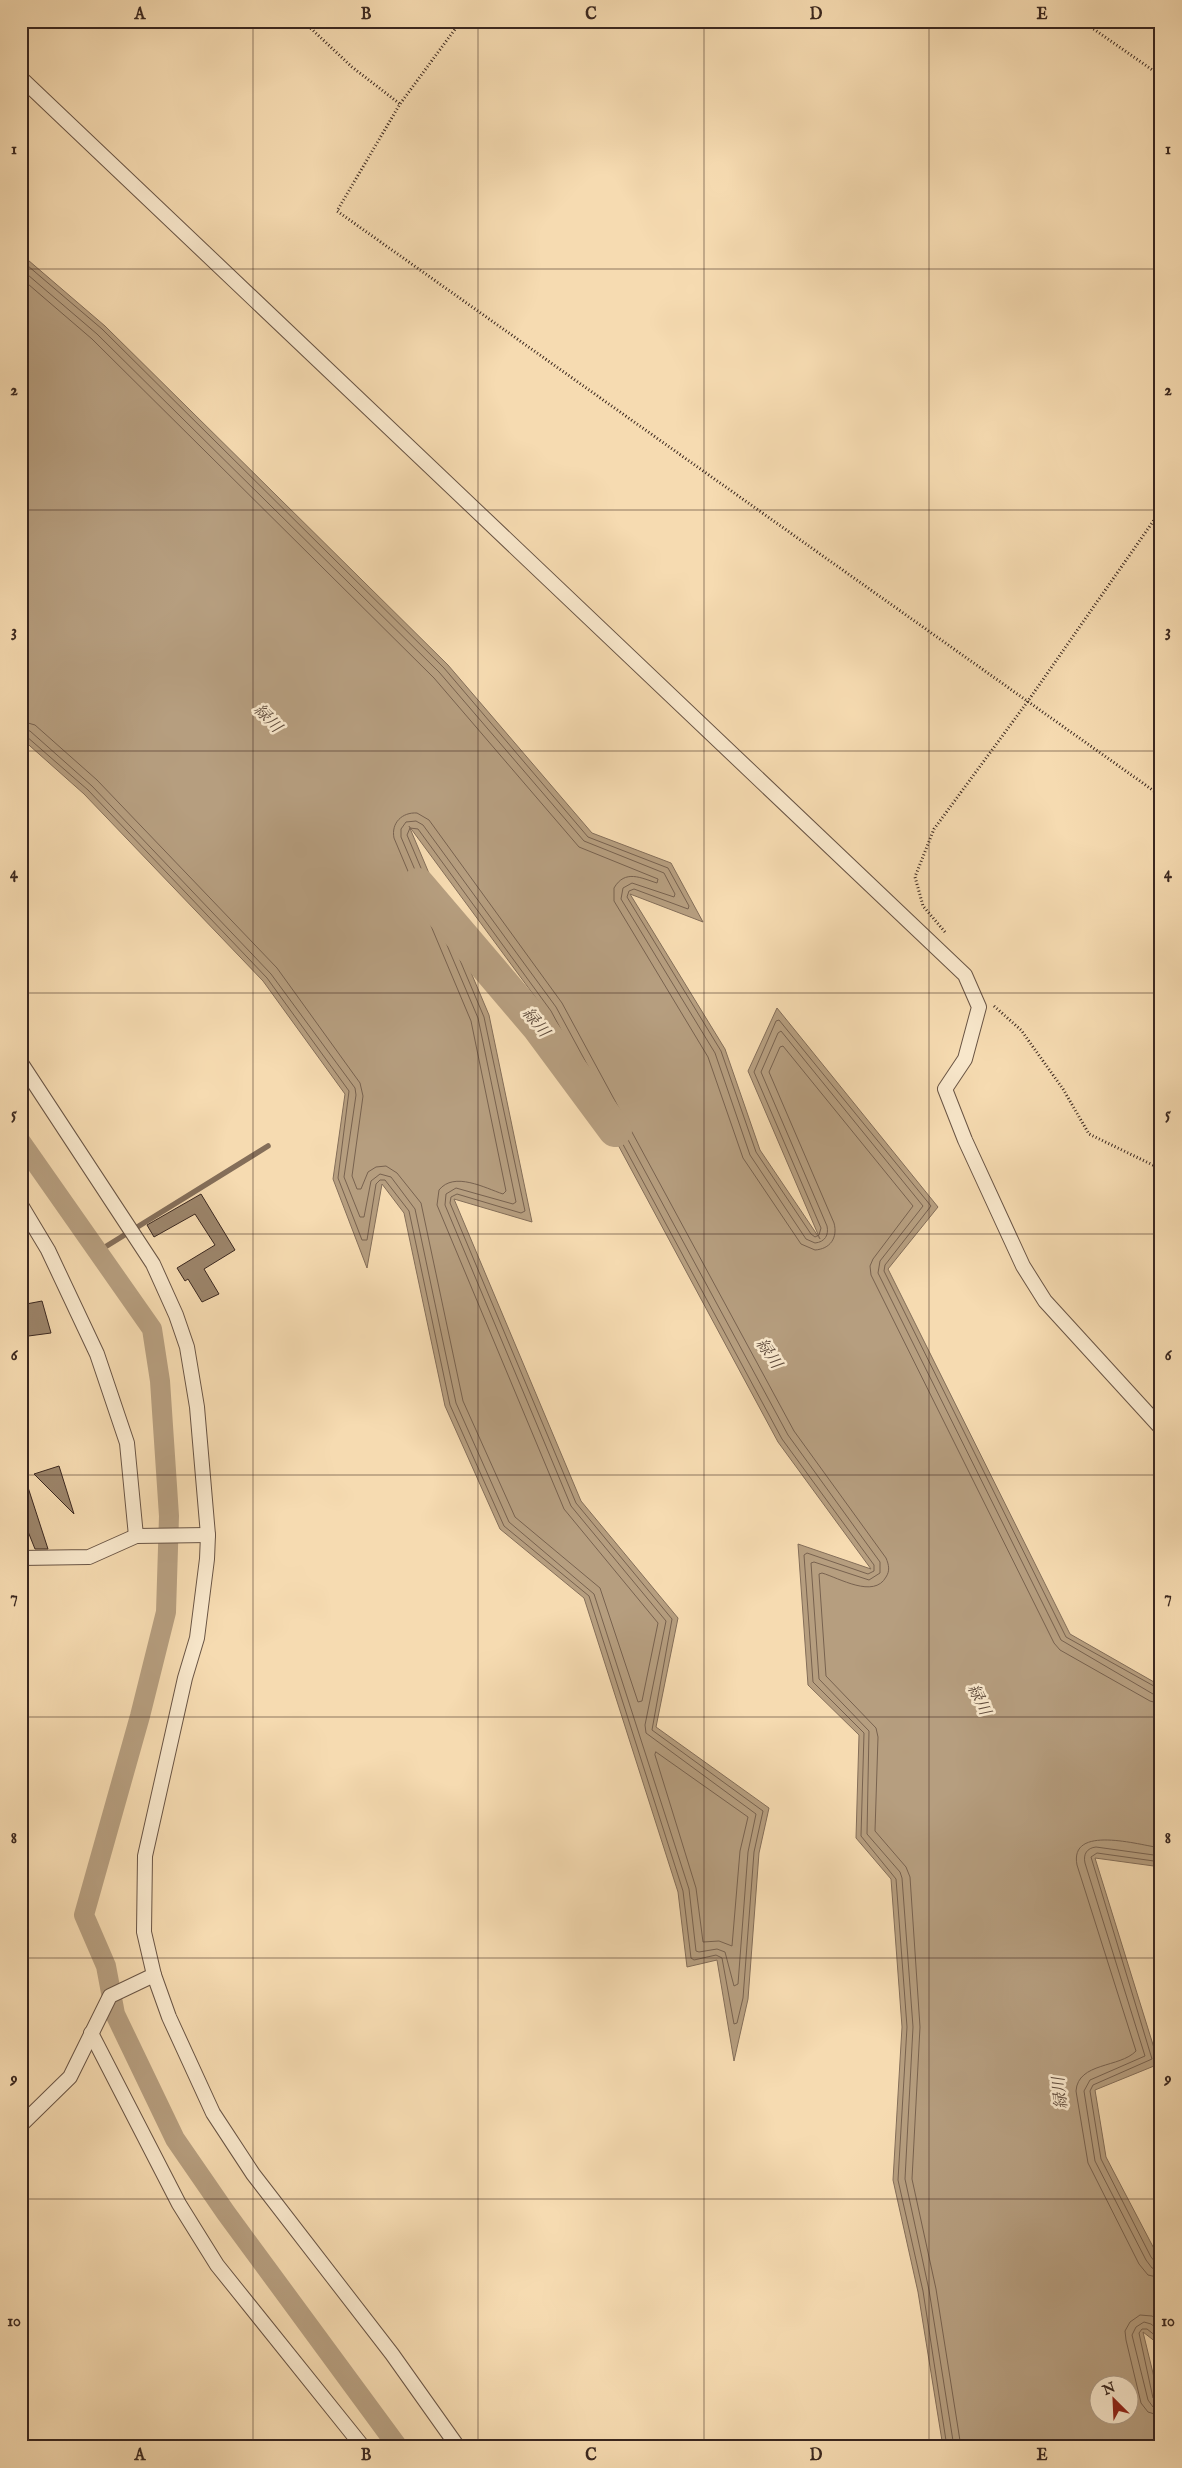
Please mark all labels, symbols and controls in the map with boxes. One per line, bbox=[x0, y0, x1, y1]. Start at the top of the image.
text: A bbox=[134, 5, 147, 25]
text: B bbox=[361, 5, 372, 25]
text: C bbox=[585, 5, 597, 25]
text: D bbox=[810, 5, 823, 25]
text: E bbox=[1036, 5, 1048, 25]
text: 1 bbox=[11, 140, 17, 160]
text: 1 bbox=[1165, 140, 1171, 160]
text: 2 bbox=[10, 381, 18, 401]
text: 2 bbox=[1164, 381, 1172, 401]
text: 3 bbox=[11, 622, 17, 642]
text: 3 bbox=[1165, 622, 1171, 642]
water label: 緑川 bbox=[249, 701, 287, 739]
text: 4 bbox=[10, 864, 19, 884]
text: 4 bbox=[1164, 864, 1173, 884]
water label: 緑川 bbox=[517, 1004, 554, 1043]
text: 5 bbox=[11, 1105, 17, 1125]
text: 5 bbox=[1165, 1105, 1171, 1125]
water label: 緑川 bbox=[751, 1335, 786, 1375]
text: 6 bbox=[11, 1346, 19, 1366]
text: 6 bbox=[1165, 1346, 1173, 1366]
text: 7 bbox=[10, 1588, 18, 1608]
text: 7 bbox=[1164, 1588, 1172, 1608]
water label: 緑川 bbox=[962, 1681, 995, 1721]
text: 8 bbox=[11, 1829, 17, 1849]
text: 8 bbox=[1165, 1829, 1171, 1849]
text: 9 bbox=[10, 2070, 18, 2090]
text: 9 bbox=[1164, 2070, 1172, 2090]
water label: 緑川 bbox=[1049, 2074, 1073, 2110]
text: 10 bbox=[7, 2312, 21, 2332]
text: 10 bbox=[1161, 2312, 1175, 2332]
north arrow bbox=[1090, 2376, 1140, 2426]
text: N bbox=[1099, 2378, 1118, 2400]
text: A bbox=[134, 2446, 147, 2466]
text: B bbox=[361, 2446, 372, 2466]
text: C bbox=[585, 2446, 597, 2466]
text: D bbox=[810, 2446, 823, 2466]
text: E bbox=[1036, 2446, 1048, 2466]

